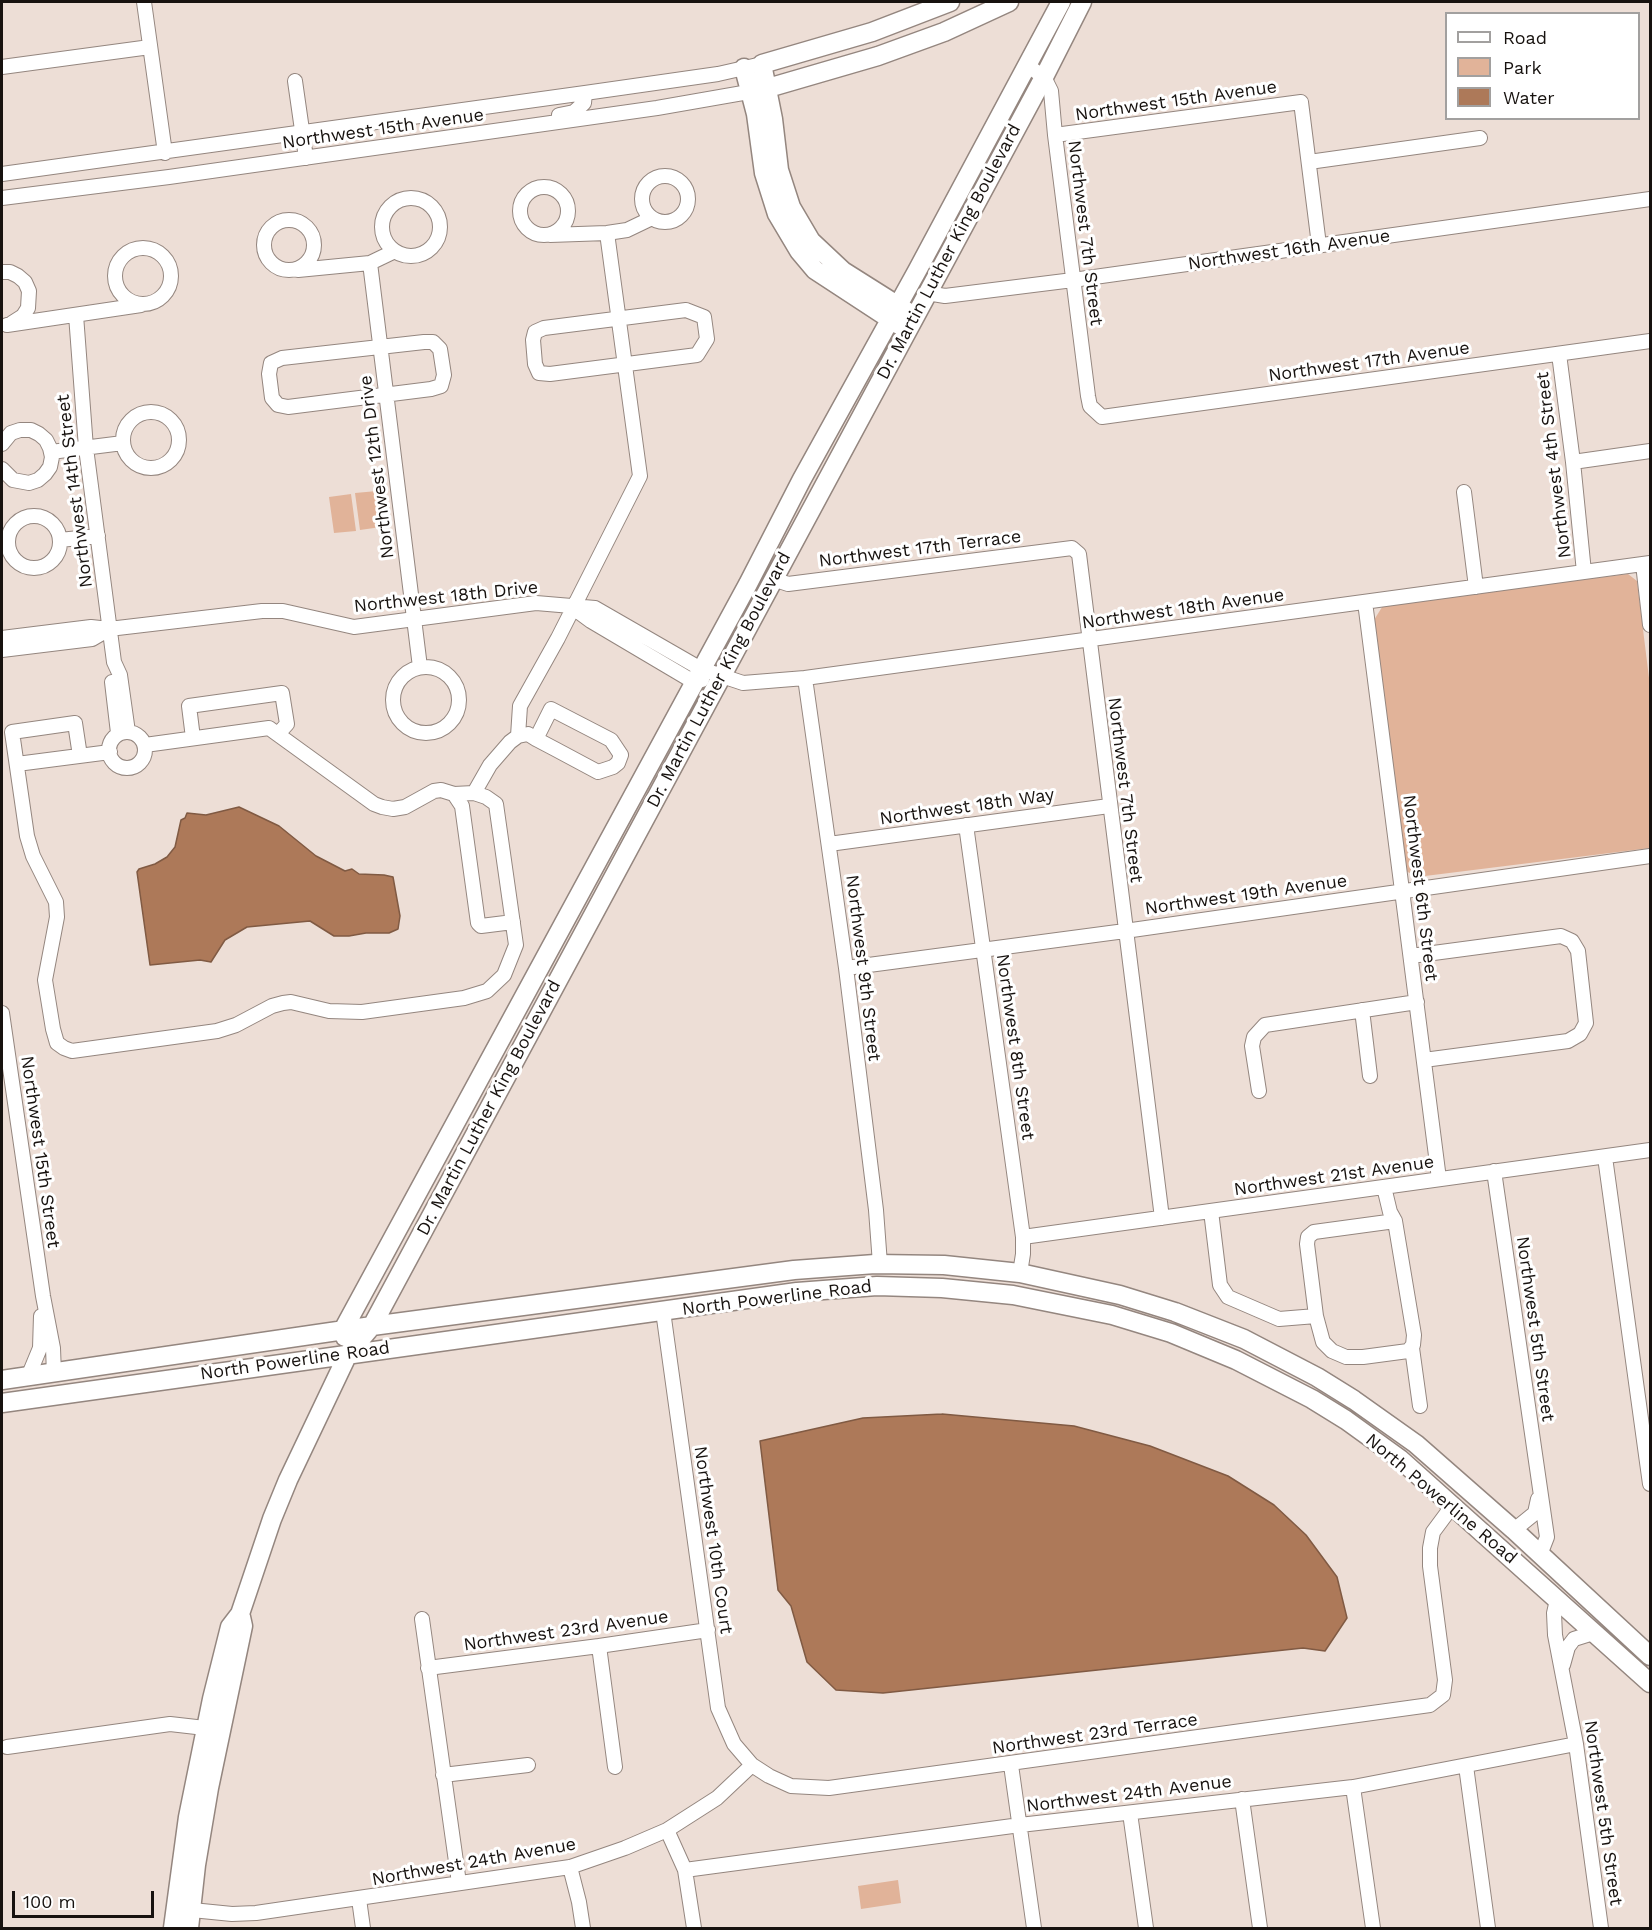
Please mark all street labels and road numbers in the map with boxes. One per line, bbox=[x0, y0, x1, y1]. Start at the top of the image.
street label: Northwest 15th Avenue bbox=[1074, 76, 1278, 126]
street label: Northwest 15th Avenue bbox=[281, 104, 485, 154]
street label: Dr. Martin Luther King Boulevard bbox=[872, 121, 1026, 383]
street label: Northwest 7th Street bbox=[1063, 139, 1107, 327]
street label: Northwest 16th Avenue bbox=[1187, 225, 1391, 275]
street label: Northwest 17th Avenue bbox=[1267, 337, 1471, 387]
street label: Northwest 4th Street bbox=[1532, 371, 1576, 559]
street label: Northwest 12th Drive bbox=[355, 374, 399, 560]
street label: Northwest 14th Street bbox=[52, 393, 98, 589]
street label: Northwest 17th Terrace bbox=[818, 526, 1022, 572]
street label: Dr. Martin Luther King Boulevard bbox=[642, 549, 796, 811]
street label: Northwest 18th Drive bbox=[353, 577, 539, 617]
street label: Northwest 18th Avenue bbox=[1080, 584, 1286, 634]
street label: Northwest 7th Street bbox=[1103, 696, 1147, 884]
street label: Northwest 18th Way bbox=[878, 784, 1056, 830]
street label: Northwest 6th Street bbox=[1398, 794, 1442, 982]
street label: Northwest 19th Avenue bbox=[1143, 870, 1349, 920]
street label: Northwest 9th Street bbox=[841, 874, 885, 1062]
street label: Northwest 8th Street bbox=[991, 953, 1039, 1141]
street label: Dr. Martin Luther King Boulevard bbox=[412, 977, 566, 1239]
street label: Northwest 15th Street bbox=[16, 1054, 64, 1250]
street label: Northwest 21st Avenue bbox=[1233, 1151, 1435, 1201]
street label: Northwest 5th Street bbox=[1511, 1235, 1559, 1423]
street label: North Powerline Road bbox=[681, 1276, 873, 1320]
street label: North Powerline Road bbox=[199, 1337, 391, 1385]
street label: North Powerline Road bbox=[1361, 1429, 1521, 1569]
street label: Northwest 10th Court bbox=[689, 1445, 737, 1635]
street label: Northwest 23rd Avenue bbox=[462, 1606, 670, 1656]
street label: Northwest 23rd Terrace bbox=[991, 1709, 1199, 1759]
street label: Northwest 5th Street bbox=[1579, 1719, 1627, 1907]
street label: Northwest 24th Avenue bbox=[1025, 1771, 1233, 1817]
street label: Northwest 24th Avenue bbox=[370, 1833, 578, 1891]

